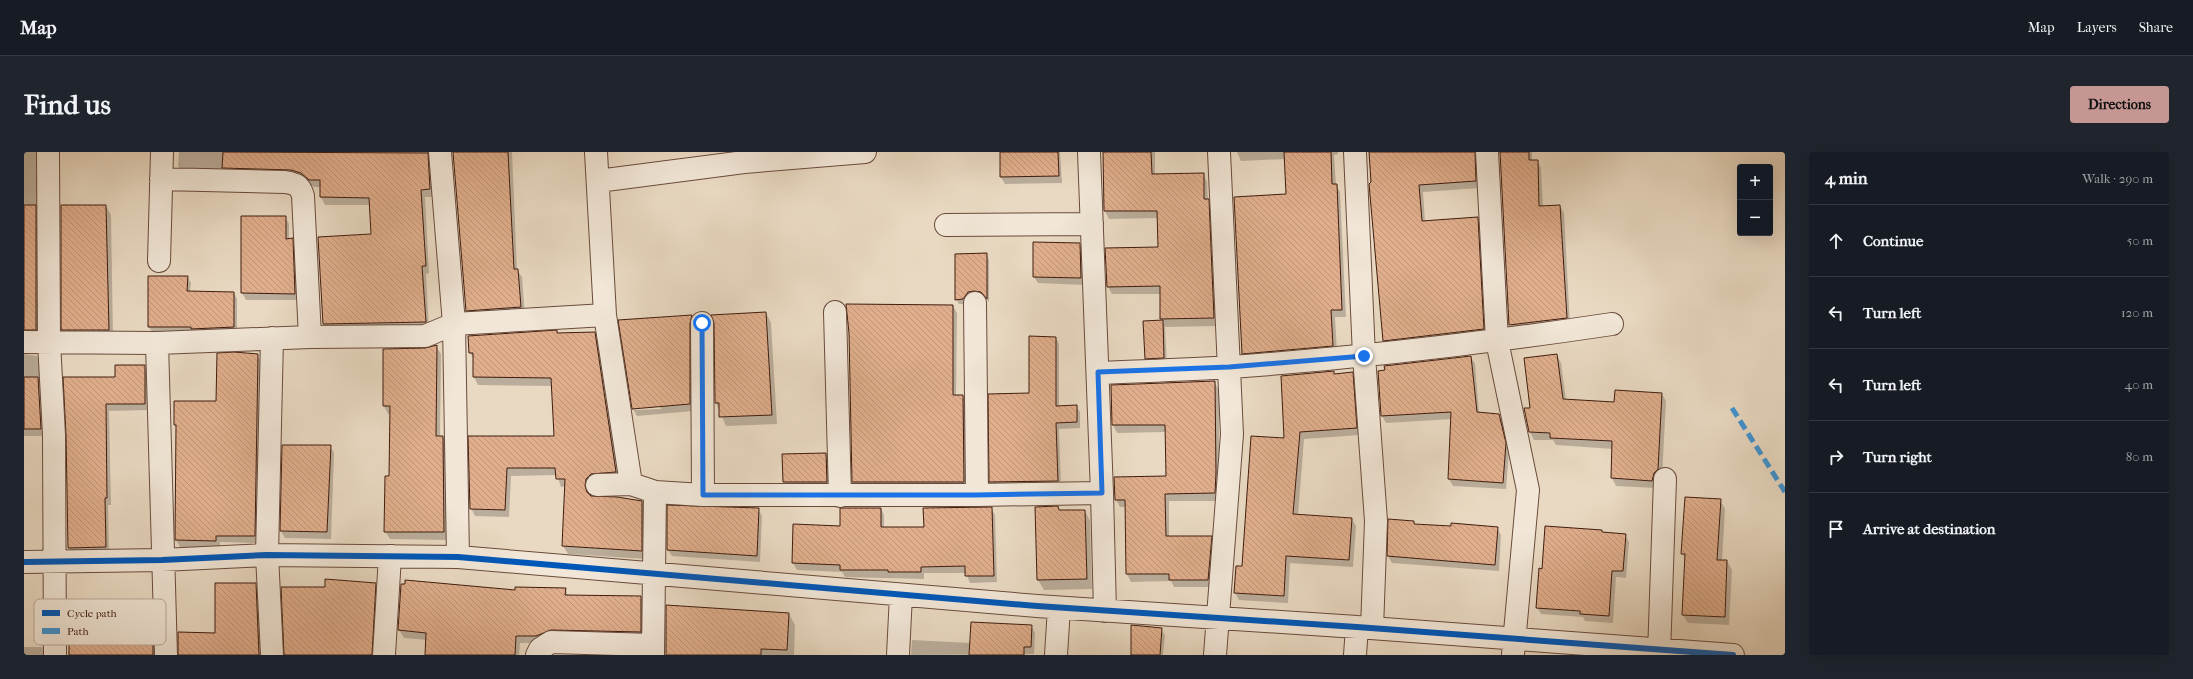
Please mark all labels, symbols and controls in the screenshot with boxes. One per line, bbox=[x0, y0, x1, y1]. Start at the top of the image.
text: Map bbox=[20, 17, 56, 39]
text: Map bbox=[2028, 19, 2055, 36]
text: Layers bbox=[2077, 19, 2117, 36]
text: Share bbox=[2139, 19, 2173, 36]
button: Directions bbox=[2070, 86, 2169, 123]
text: Find us bbox=[24, 88, 111, 121]
map controls bbox=[1737, 164, 1773, 236]
button: + bbox=[1737, 164, 1773, 200]
text: 4 min bbox=[1825, 168, 1868, 188]
text: Walk · 290 m bbox=[2082, 171, 2153, 186]
button: − bbox=[1737, 200, 1773, 236]
icon: ahead bbox=[1825, 230, 1847, 252]
text: Continue bbox=[1863, 232, 1923, 250]
text: 50 m bbox=[2127, 233, 2153, 248]
icon: left bbox=[1825, 302, 1847, 324]
text: Turn left bbox=[1863, 304, 1921, 322]
text: 120 m bbox=[2121, 305, 2153, 320]
route start bbox=[693, 314, 711, 332]
route end bbox=[1355, 347, 1373, 365]
icon: left bbox=[1825, 374, 1847, 396]
text: Turn left bbox=[1863, 376, 1921, 394]
text: 40 m bbox=[2125, 377, 2153, 392]
icon: right bbox=[1825, 446, 1847, 468]
text: Turn right bbox=[1863, 448, 1932, 466]
text: 80 m bbox=[2126, 449, 2153, 464]
icon: arrive bbox=[1825, 518, 1847, 540]
text: Arrive at destination bbox=[1863, 520, 1995, 538]
legend bbox=[34, 599, 166, 645]
text: Cycle path bbox=[67, 607, 118, 620]
text: Path bbox=[67, 625, 90, 638]

